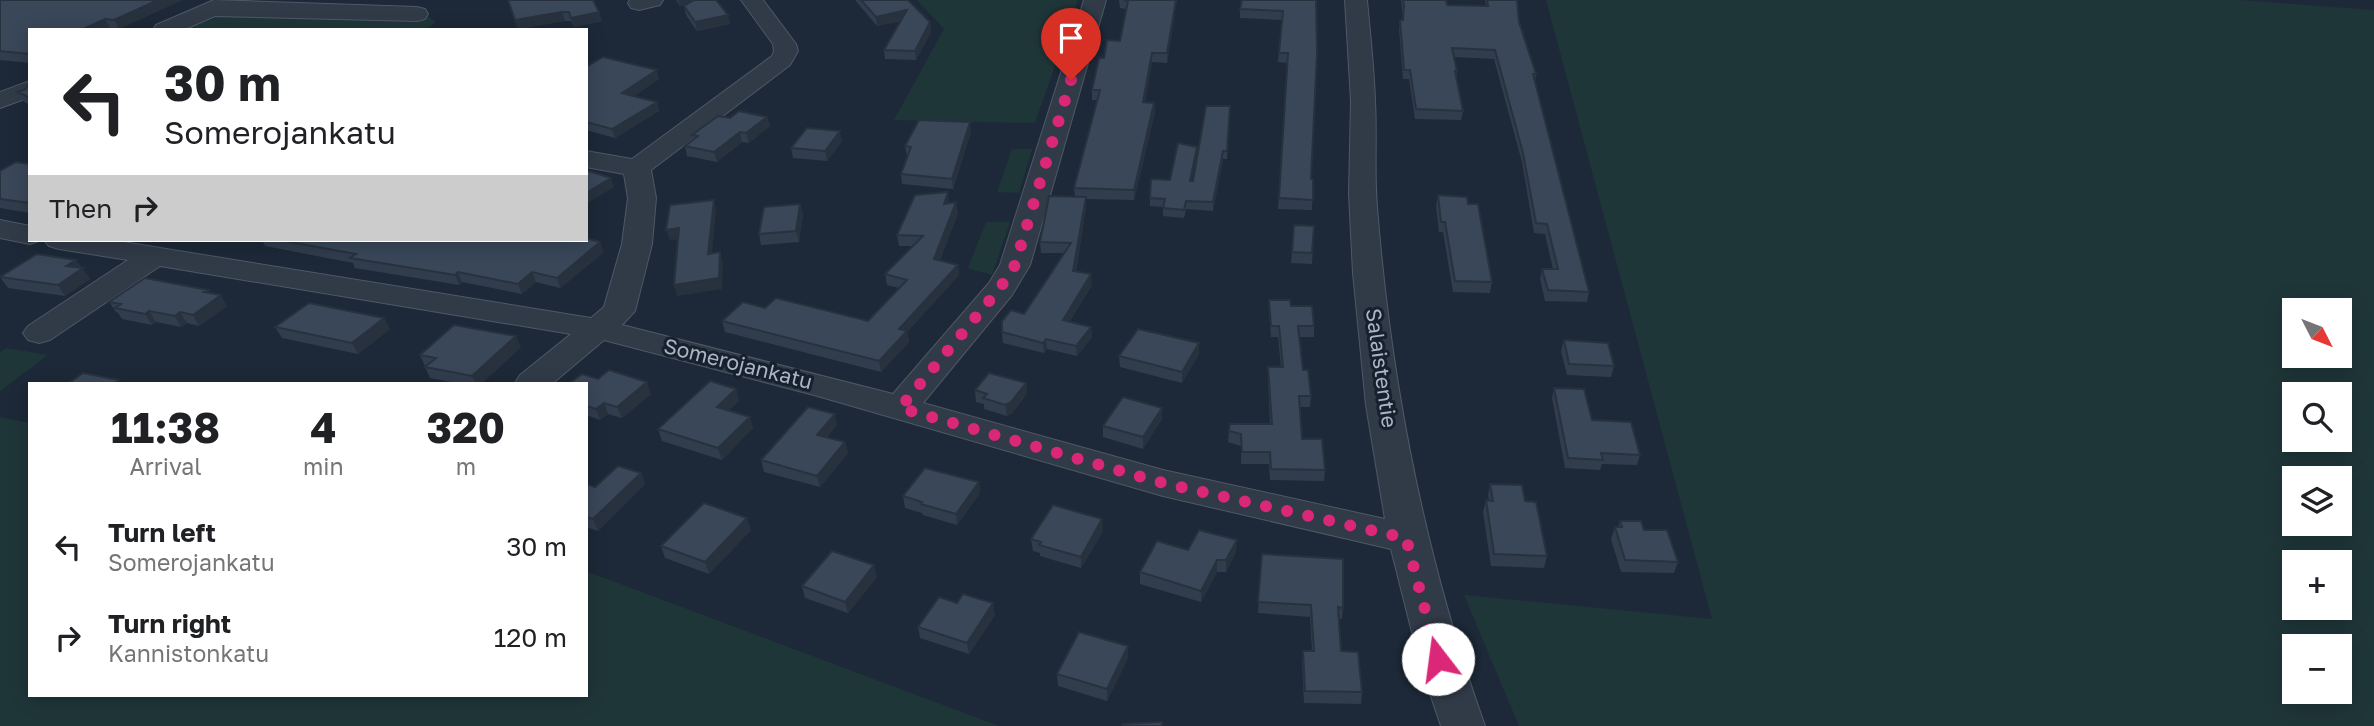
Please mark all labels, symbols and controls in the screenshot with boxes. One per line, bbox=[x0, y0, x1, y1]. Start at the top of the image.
pin bbox=[1041, 8, 1101, 80]
icon: arrive bbox=[1052, 19, 1090, 57]
text: 30 m bbox=[164, 53, 281, 112]
icon: left bbox=[49, 56, 140, 147]
text: Somerojankatu bbox=[164, 113, 396, 151]
icon: right bbox=[126, 189, 164, 227]
text: Then bbox=[49, 193, 112, 224]
north arrow bbox=[2282, 298, 2352, 368]
map controls bbox=[2282, 298, 2352, 704]
street label: Salaistentie bbox=[1361, 307, 1403, 429]
street label: Somerojankatu bbox=[661, 332, 815, 394]
button: search bbox=[2282, 382, 2352, 452]
text: 11:38 bbox=[111, 402, 220, 452]
text: 4 bbox=[310, 402, 336, 452]
text: 320 bbox=[427, 402, 505, 452]
text: Arrival bbox=[129, 452, 202, 480]
text: min bbox=[303, 452, 344, 480]
text: m bbox=[456, 452, 476, 480]
button: layers bbox=[2282, 466, 2352, 536]
text: Turn left bbox=[108, 517, 216, 548]
icon: left bbox=[49, 528, 87, 566]
text: 30 m bbox=[506, 531, 567, 562]
text: Somerojankatu bbox=[108, 548, 275, 576]
button: + bbox=[2282, 550, 2352, 620]
text: Turn right bbox=[108, 608, 231, 639]
icon: right bbox=[49, 619, 87, 657]
text: 120 m bbox=[494, 622, 567, 653]
position arrow bbox=[1401, 622, 1475, 696]
button: − bbox=[2282, 634, 2352, 704]
text: Kannistonkatu bbox=[108, 639, 269, 667]

